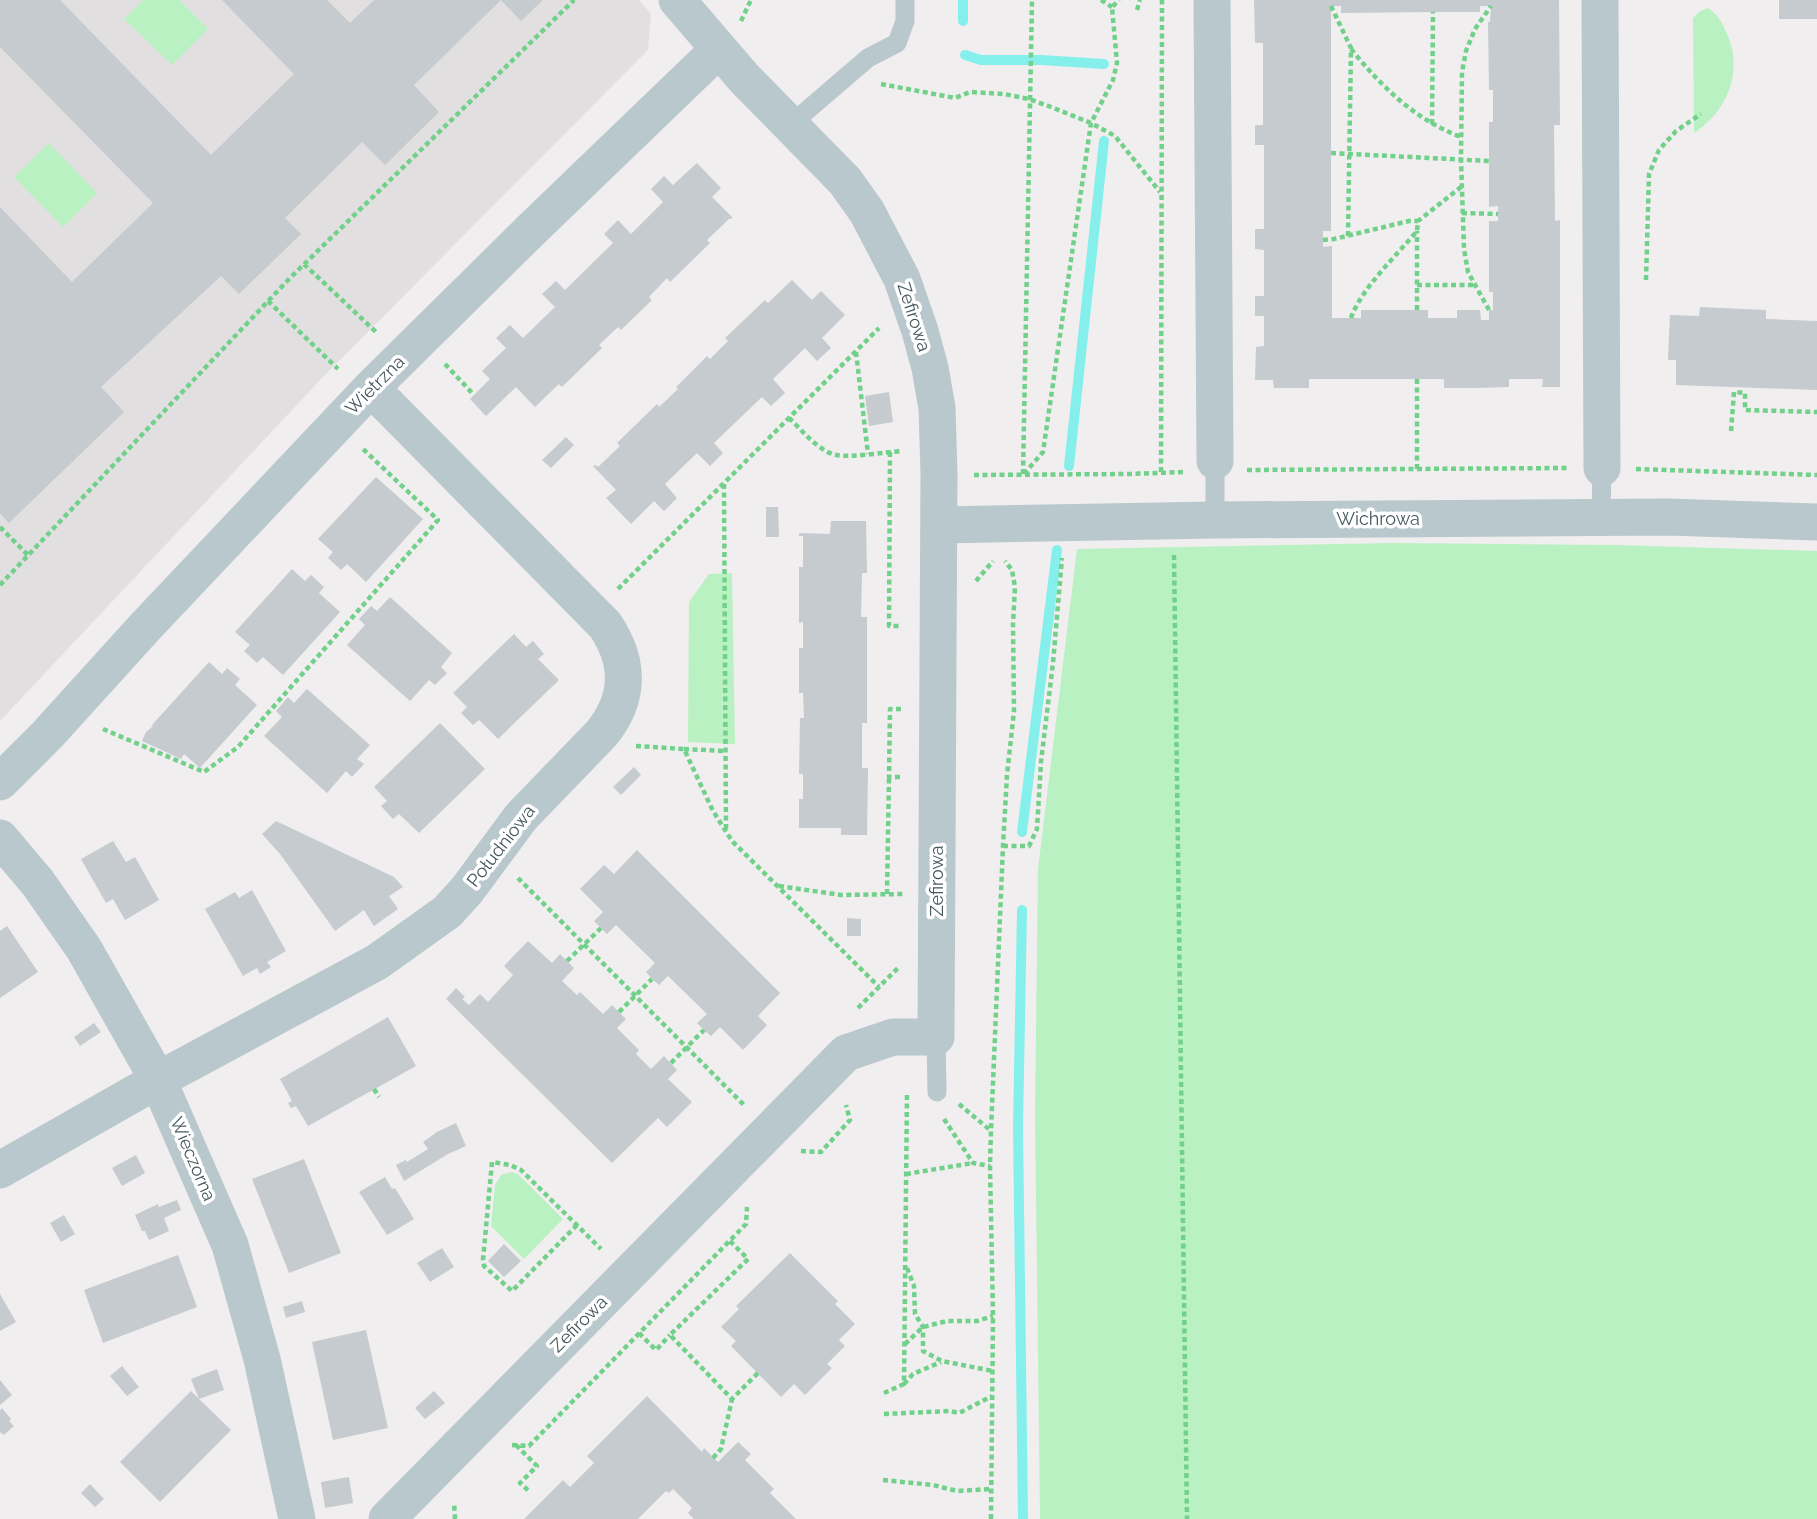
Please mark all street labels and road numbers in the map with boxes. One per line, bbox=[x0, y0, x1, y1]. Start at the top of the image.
street label: Zefirowa bbox=[893, 280, 935, 354]
street label: Wietrzna bbox=[341, 351, 408, 418]
street label: Wichrowa bbox=[1336, 508, 1420, 529]
street label: Południowa bbox=[462, 801, 539, 891]
street label: Zefirowa bbox=[926, 845, 947, 917]
street label: Wieczorna bbox=[166, 1114, 221, 1204]
street label: Zefirowa bbox=[546, 1291, 611, 1356]

